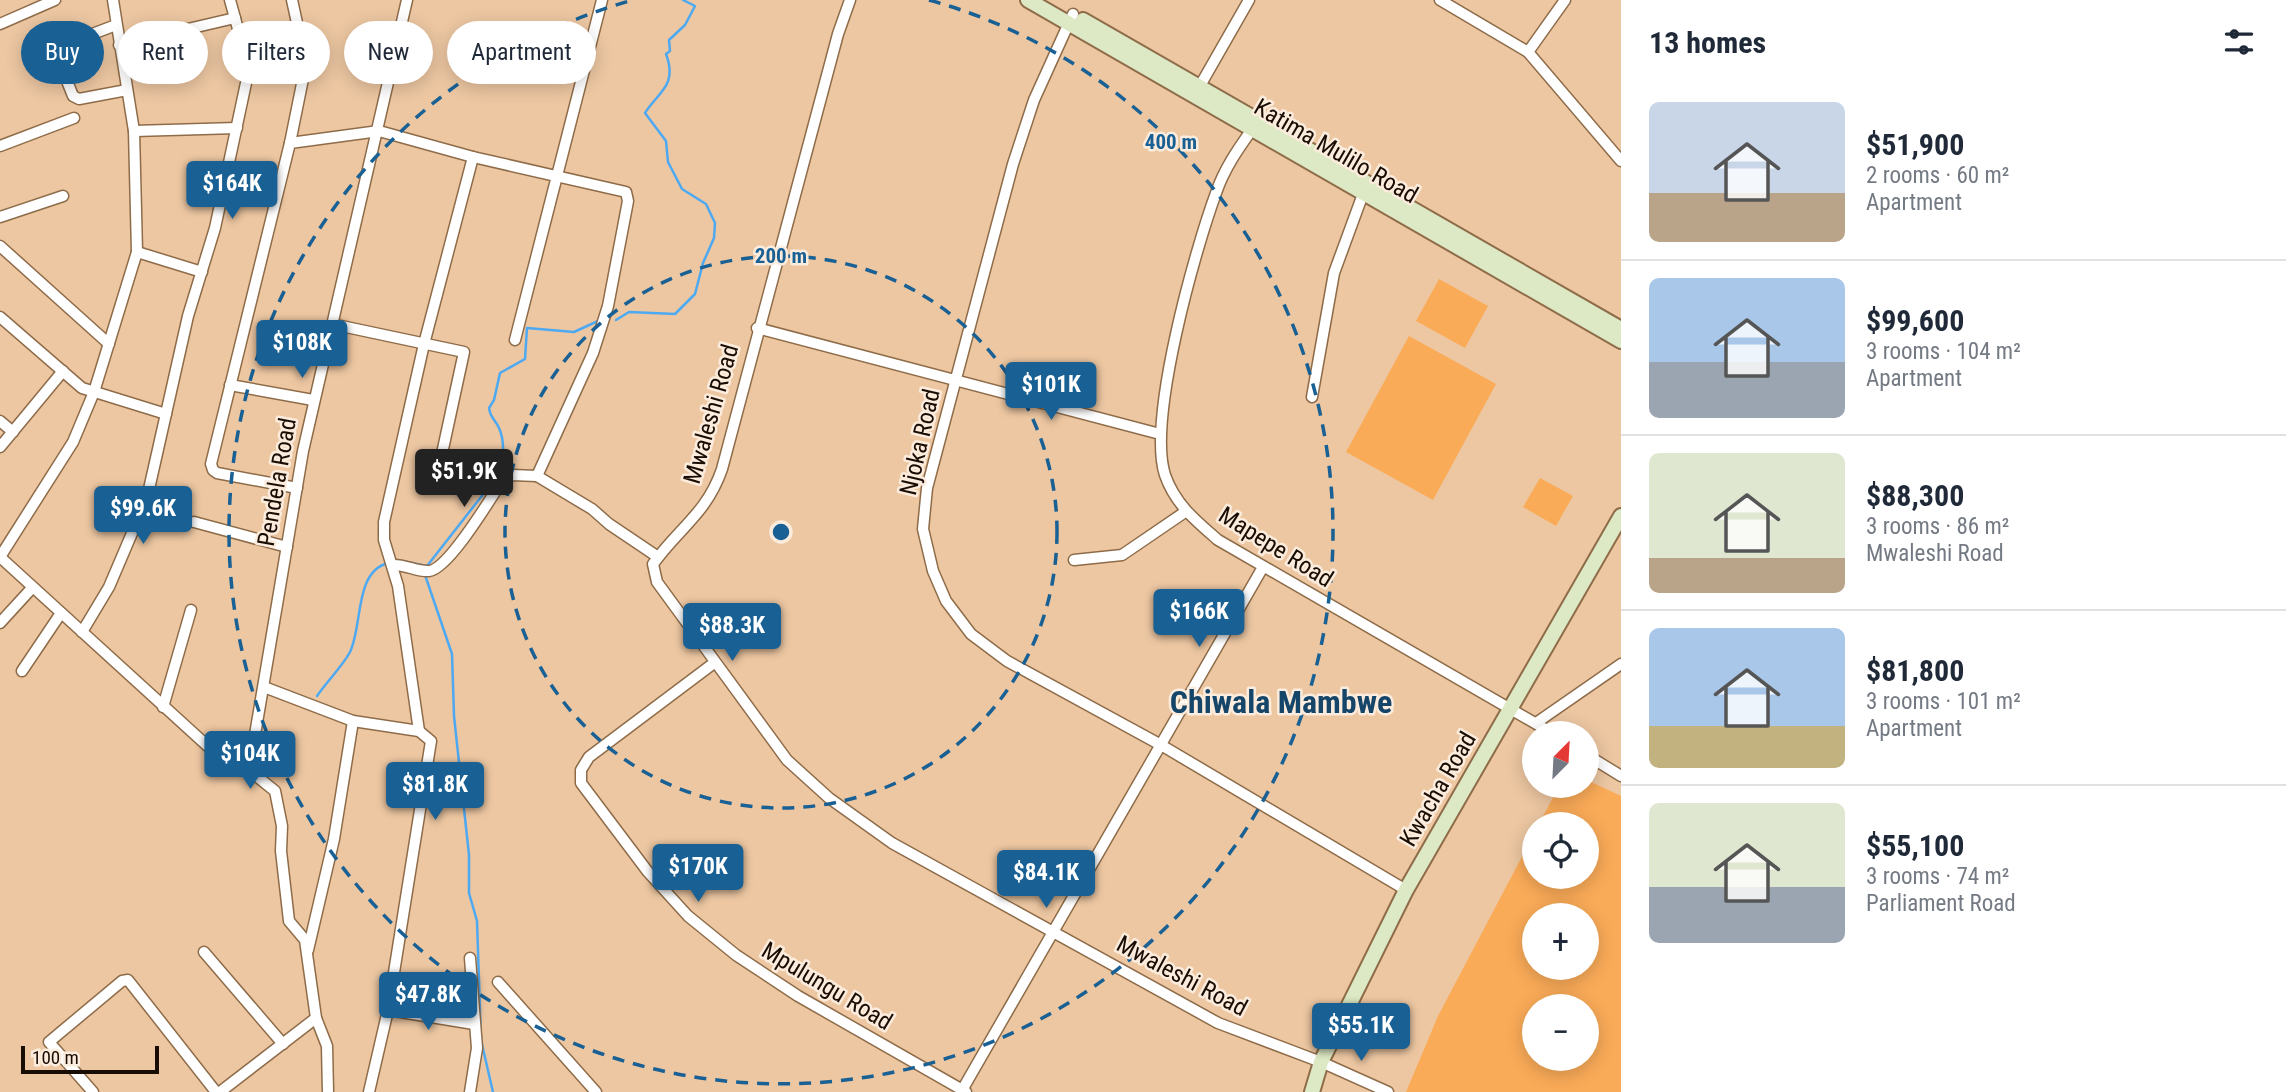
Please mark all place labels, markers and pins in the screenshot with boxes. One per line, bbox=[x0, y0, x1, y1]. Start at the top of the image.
pin: $164K bbox=[183, 162, 281, 221]
pin: $108K bbox=[253, 320, 351, 380]
pin: $101K bbox=[1002, 362, 1100, 422]
pin: $51.9K bbox=[407, 449, 521, 509]
pin: $99.6K bbox=[86, 486, 200, 546]
centre of rings bbox=[769, 520, 793, 544]
pin: $166K bbox=[1150, 590, 1248, 649]
pin: $88.3K bbox=[675, 604, 789, 663]
pin: $104K bbox=[201, 732, 299, 791]
pin: $81.8K bbox=[378, 762, 492, 822]
pin: $170K bbox=[649, 844, 747, 904]
pin: $84.1K bbox=[989, 850, 1103, 910]
pin: $47.8K bbox=[371, 972, 485, 1032]
pin: $55.1K bbox=[1304, 1004, 1418, 1063]

